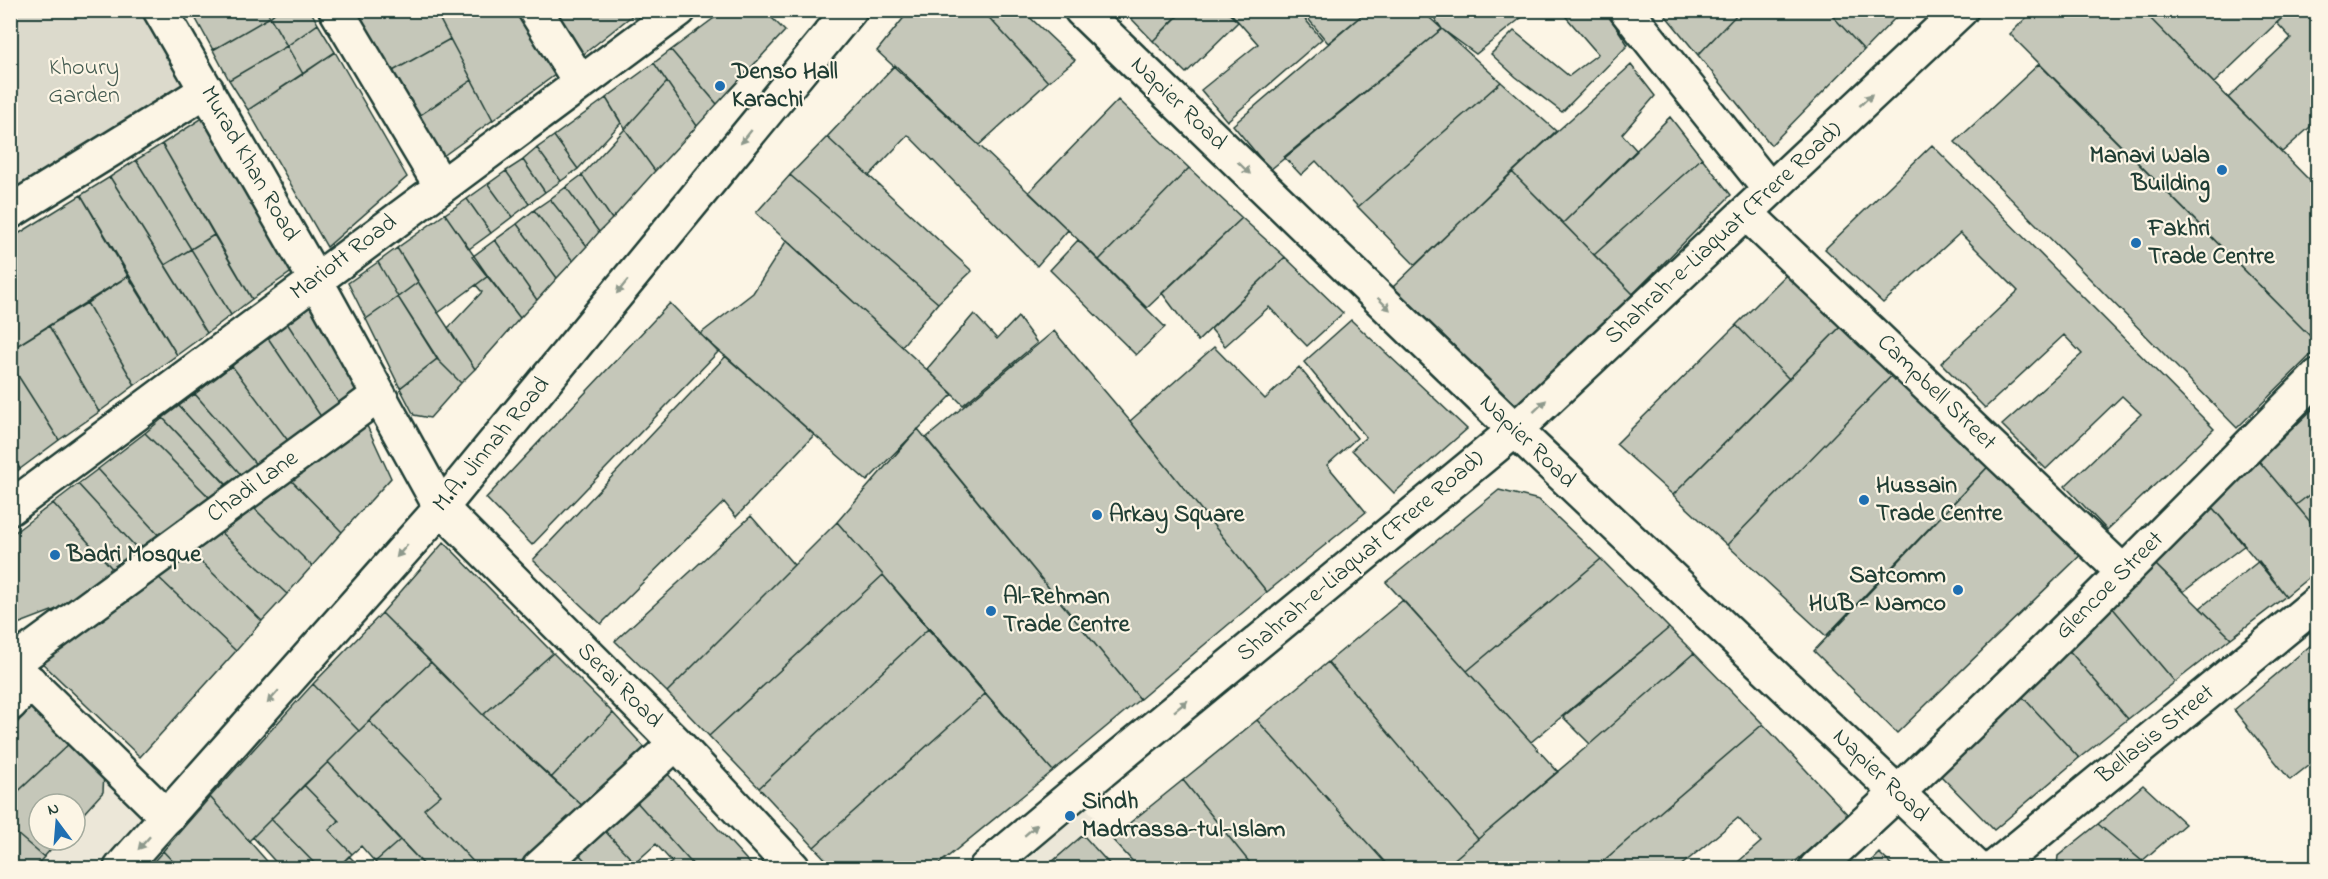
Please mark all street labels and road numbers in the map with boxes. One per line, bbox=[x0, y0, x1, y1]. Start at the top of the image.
street label: Napier Road bbox=[1122, 49, 1235, 160]
street label: Murad Khan Road bbox=[190, 80, 308, 249]
street label: Shahrah-e-Liaquat (Frere Road) bbox=[1597, 114, 1851, 354]
street label: Mariott Road bbox=[283, 206, 405, 310]
street label: Campbell Street bbox=[1868, 327, 2004, 459]
street label: M.A. Jinnah Road bbox=[425, 369, 560, 520]
street label: Napier Road bbox=[1471, 387, 1584, 498]
street label: Chadi Lane bbox=[200, 442, 306, 532]
street label: Shahrah-e-Liaquat (Frere Road) bbox=[1230, 443, 1492, 671]
street label: Glencoe Street bbox=[2047, 523, 2173, 649]
street label: Serai Road bbox=[568, 635, 670, 737]
street label: Bellasis Street bbox=[2089, 676, 2223, 794]
street label: Napier Road bbox=[1824, 721, 1937, 832]

